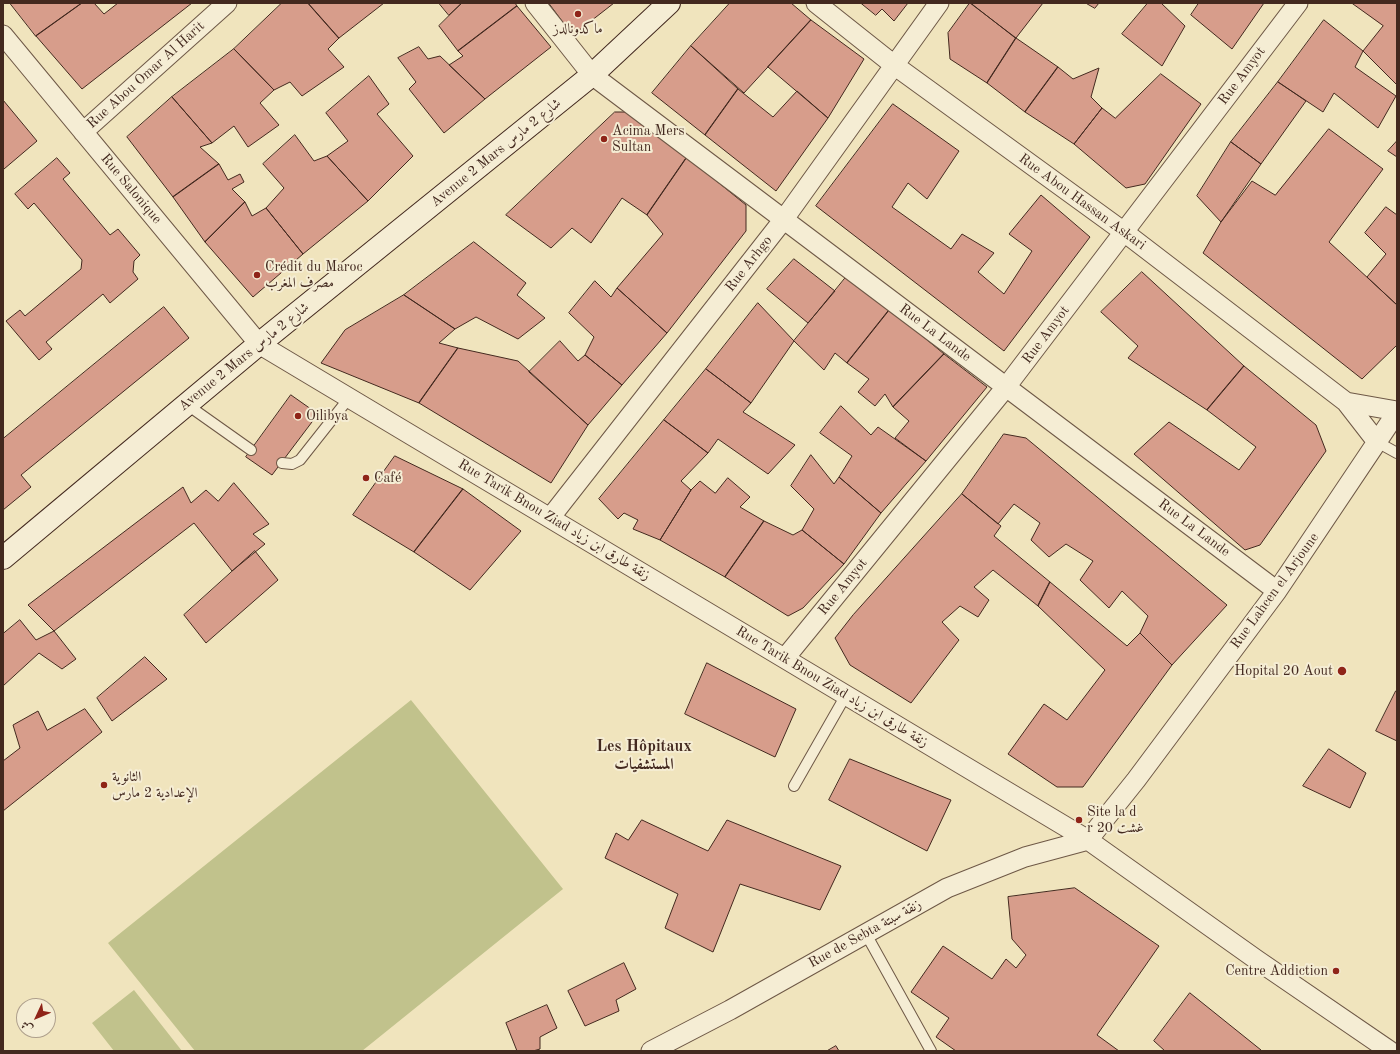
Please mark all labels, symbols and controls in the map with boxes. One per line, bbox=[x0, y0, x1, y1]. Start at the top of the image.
marker: ماكدونالدز bbox=[573, 9, 583, 19]
street label: Rue Abou Omar Al Harit bbox=[84, 18, 208, 132]
place label: ماكدونالدز bbox=[553, 21, 603, 37]
street label: Rue Amyot bbox=[1215, 44, 1269, 108]
street label: Avenue 2 Mars شارع 2 مارس bbox=[427, 95, 565, 211]
place label: Acima Mers Sultan bbox=[612, 123, 685, 156]
marker: Acima Mers Sultan bbox=[599, 134, 609, 144]
street label: Rue Salonique bbox=[97, 150, 165, 228]
street label: Rue Abou Hassan Askari bbox=[1015, 150, 1149, 254]
street label: Rue Arhgo bbox=[722, 233, 776, 295]
place label: Crédit du Maroc مصرف المغرب bbox=[265, 259, 363, 292]
marker: Crédit du Maroc مصرف المغرب bbox=[252, 270, 262, 280]
street label: Avenue 2 Mars شارع 2 مارس bbox=[175, 299, 313, 415]
street label: Rue La Lande bbox=[896, 301, 974, 365]
street label: Rue Amyot bbox=[1019, 303, 1073, 367]
place label: Oilibya bbox=[306, 408, 348, 424]
marker: Oilibya bbox=[293, 411, 303, 421]
street label: Rue Tarik Bnou Ziad زنقة طارق ابن زياد bbox=[455, 456, 653, 584]
place label: Café bbox=[374, 470, 401, 486]
marker: Café bbox=[361, 473, 371, 483]
street label: Rue La Lande bbox=[1155, 496, 1233, 560]
street label: Rue Lahcen el Arjoune bbox=[1227, 530, 1323, 652]
street label: Rue Amyot bbox=[815, 555, 871, 619]
street label: Rue Tarik Bnou Ziad زنقة طارق ابن زياد bbox=[733, 623, 931, 751]
place label: Hopital 20 Aout bbox=[1234, 663, 1333, 679]
marker: Hopital 20 Aout bbox=[1336, 665, 1348, 677]
district label: Les Hôpitaux المستشفيات bbox=[596, 737, 692, 775]
place label: الثانوية الإعدادية 2 مارس bbox=[112, 769, 197, 802]
marker: الثانوية الإعدادية 2 مارس bbox=[99, 780, 109, 790]
place label: Site la d r 20 غشت bbox=[1087, 804, 1144, 836]
marker: Site la d r 20 غشت bbox=[1074, 815, 1084, 825]
street label: Rue de Sebta زنقة سبتة bbox=[806, 896, 924, 972]
place label: Centre Addiction bbox=[1225, 963, 1328, 979]
marker: Centre Addiction bbox=[1331, 966, 1341, 976]
north arrow bbox=[16, 998, 56, 1038]
text: ش bbox=[20, 1018, 35, 1034]

